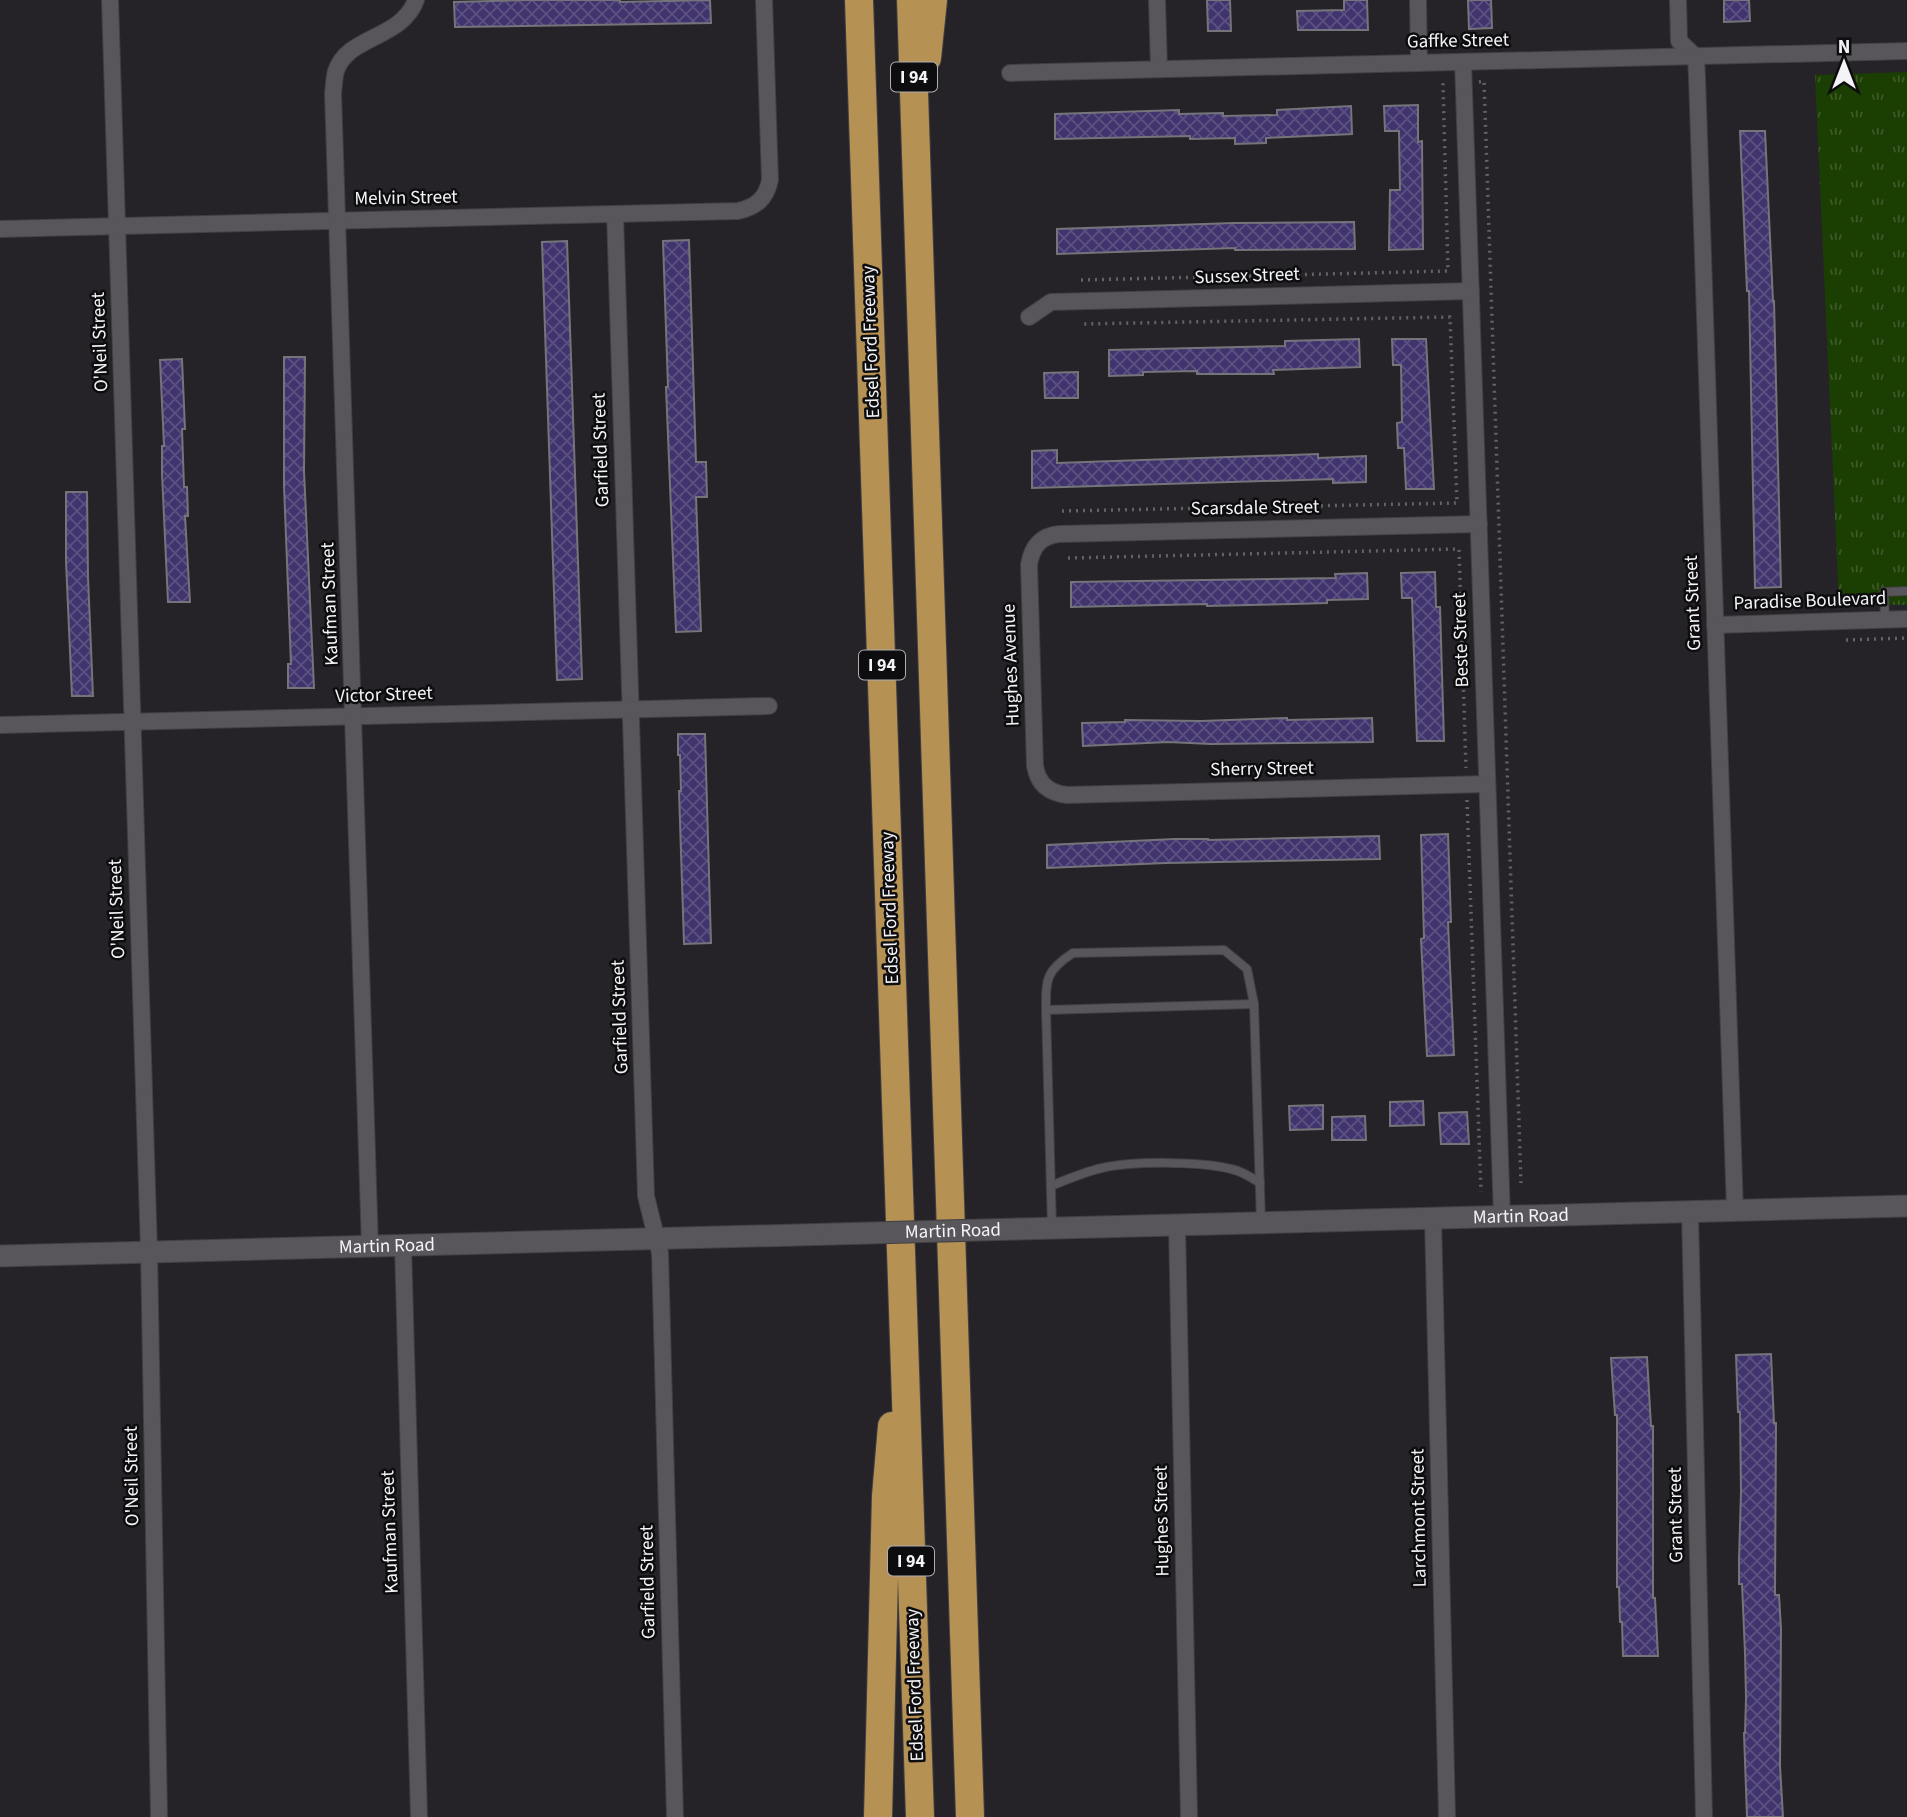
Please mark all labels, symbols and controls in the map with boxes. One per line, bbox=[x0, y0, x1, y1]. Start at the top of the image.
street label: Gaffke Street bbox=[1407, 27, 1510, 55]
north arrow bbox=[1809, 28, 1879, 98]
text: N bbox=[1838, 34, 1850, 61]
road number: I 94 bbox=[891, 62, 937, 92]
street label: Melvin Street bbox=[354, 184, 459, 212]
street label: Sussex Street bbox=[1194, 261, 1301, 291]
street label: Edsel Ford Freeway bbox=[855, 265, 887, 419]
street label: O'Neil Street bbox=[85, 291, 115, 392]
street label: Garfield Street bbox=[585, 392, 616, 508]
street label: Scarsdale Street bbox=[1191, 493, 1320, 523]
street label: Kaufman Street bbox=[314, 541, 346, 666]
street label: Grant Street bbox=[1678, 554, 1708, 651]
street label: Paradise Boulevard bbox=[1733, 585, 1887, 617]
street label: Beste Street bbox=[1446, 591, 1476, 688]
street label: Hughes Avenue bbox=[995, 603, 1027, 727]
road number: I 94 bbox=[859, 650, 905, 680]
street label: Victor Street bbox=[335, 680, 434, 710]
street label: Sherry Street bbox=[1210, 755, 1315, 783]
street label: Edsel Ford Freeway bbox=[874, 831, 906, 985]
street label: O'Neil Street bbox=[102, 858, 132, 959]
street label: Garfield Street bbox=[604, 959, 635, 1075]
street label: Martin Road bbox=[1472, 1201, 1569, 1231]
street label: Martin Road bbox=[905, 1216, 1001, 1246]
street label: Martin Road bbox=[338, 1231, 435, 1261]
street label: O'Neil Street bbox=[118, 1425, 146, 1526]
street label: Larchmont Street bbox=[1404, 1448, 1434, 1587]
street label: Hughes Street bbox=[1148, 1464, 1176, 1577]
street label: Grant Street bbox=[1662, 1466, 1690, 1563]
street label: Kaufman Street bbox=[374, 1469, 406, 1594]
street label: Garfield Street bbox=[633, 1524, 662, 1639]
road number: I 94 bbox=[888, 1546, 934, 1576]
street label: Edsel Ford Freeway bbox=[899, 1608, 931, 1762]

